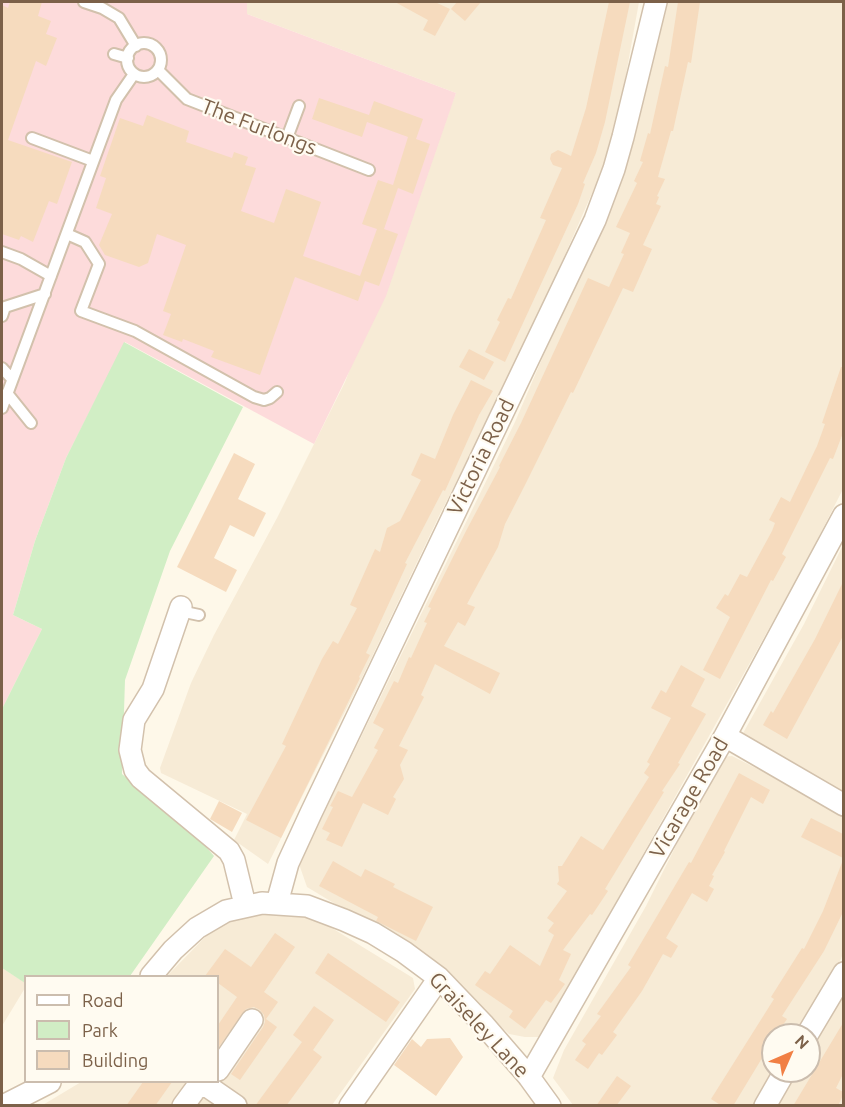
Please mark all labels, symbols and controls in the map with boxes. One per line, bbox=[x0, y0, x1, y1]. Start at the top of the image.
street label: The Furlongs bbox=[198, 93, 320, 161]
street label: Victoria Road bbox=[442, 395, 520, 519]
street label: Vicarage Road bbox=[644, 733, 734, 863]
street label: Graiseley Lane bbox=[424, 967, 534, 1083]
legend bbox=[24, 975, 219, 1083]
text: Road bbox=[82, 990, 124, 1010]
text: Park bbox=[82, 1020, 118, 1040]
north arrow bbox=[761, 1023, 821, 1083]
text: N bbox=[792, 1031, 813, 1052]
text: Building bbox=[82, 1050, 148, 1070]

